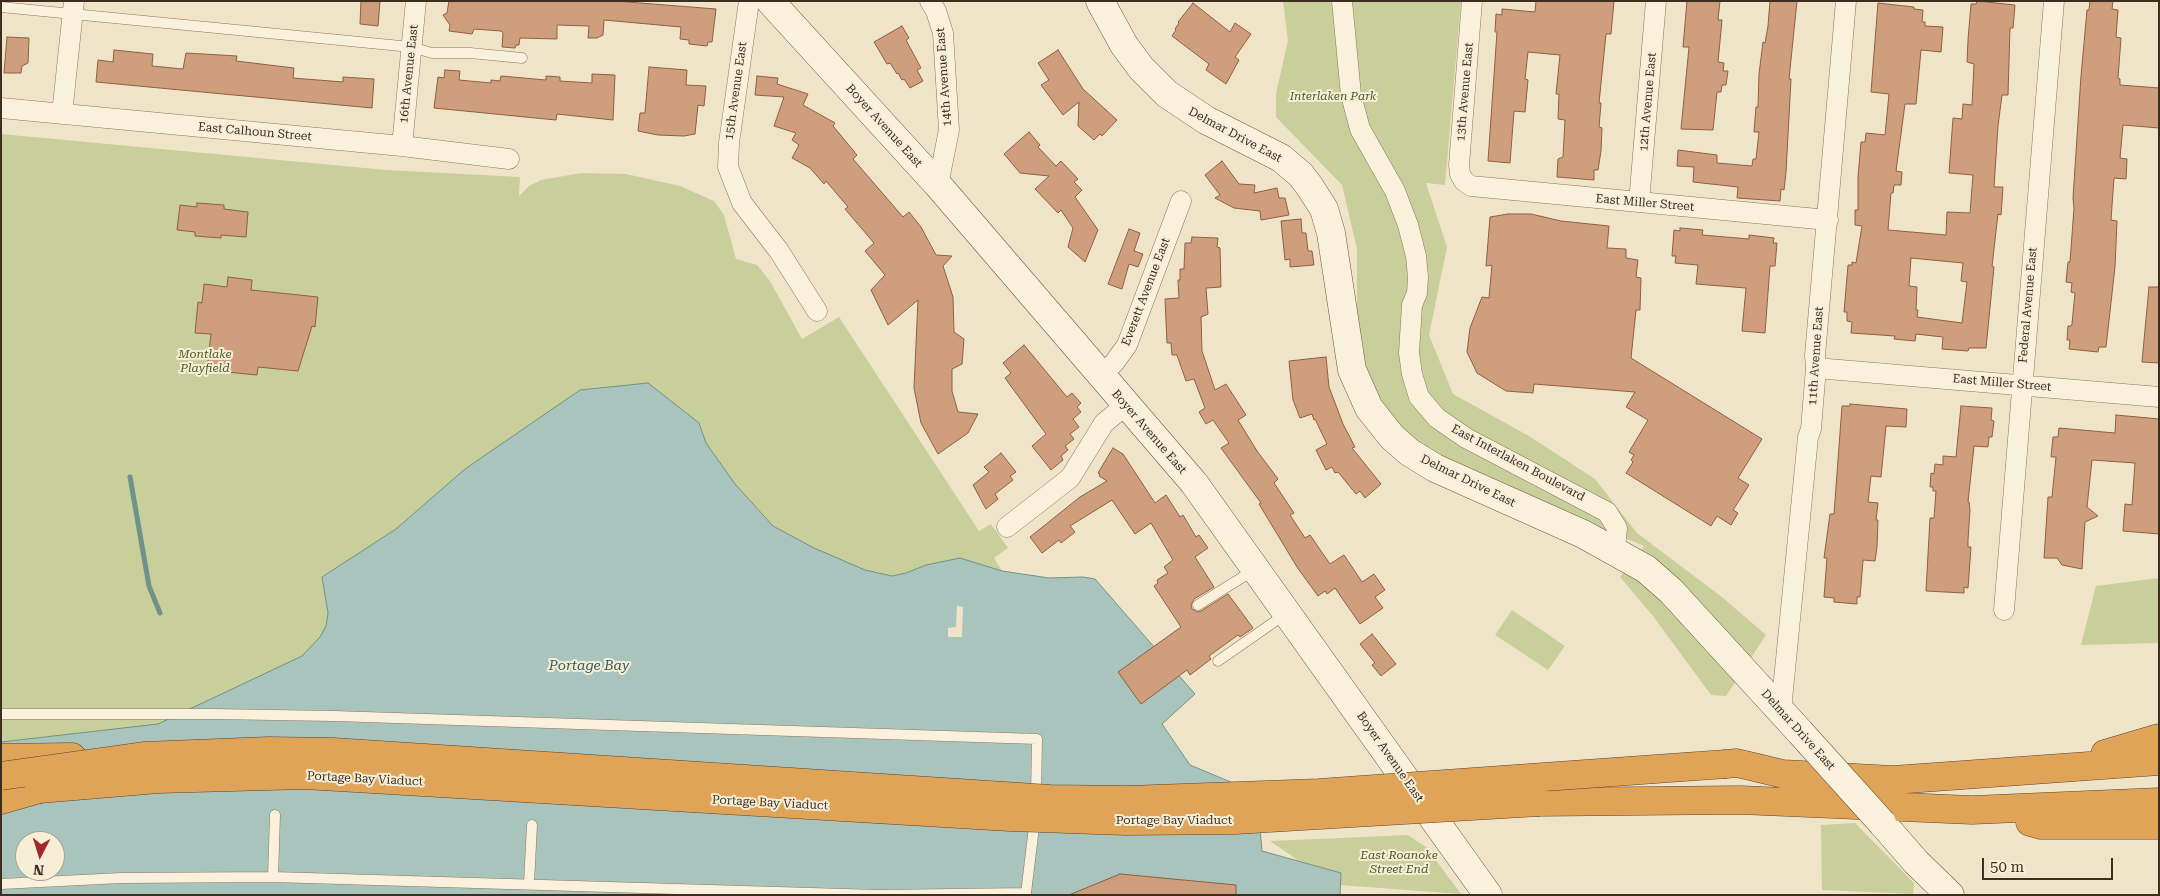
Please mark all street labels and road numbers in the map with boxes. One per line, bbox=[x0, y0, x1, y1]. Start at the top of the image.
street label: 16th Avenue East bbox=[397, 24, 421, 124]
street label: 14th Avenue East bbox=[933, 27, 955, 127]
street label: 15th Avenue East bbox=[722, 41, 750, 141]
street label: 13th Avenue East bbox=[1454, 42, 1476, 142]
street label: 12th Avenue East bbox=[1637, 52, 1659, 152]
street label: Boyer Avenue East bbox=[843, 81, 925, 171]
street label: Delmar Drive East bbox=[1186, 104, 1284, 166]
street label: East Calhoun Street bbox=[198, 120, 312, 144]
street label: East Miller Street bbox=[1595, 192, 1695, 214]
street label: Everett Avenue East bbox=[1119, 236, 1173, 348]
street label: Federal Avenue East bbox=[2016, 247, 2040, 363]
street label: 11th Avenue East bbox=[1805, 306, 1827, 406]
street label: East Miller Street bbox=[1952, 372, 2052, 394]
street label: Boyer Avenue East bbox=[1108, 387, 1190, 477]
street label: East Interlaken Boulevard bbox=[1449, 422, 1587, 504]
street label: Delmar Drive East bbox=[1418, 452, 1518, 510]
street label: Delmar Drive East bbox=[1758, 687, 1838, 773]
street label: Boyer Avenue East bbox=[1353, 709, 1427, 805]
street label: Portage Bay Viaduct bbox=[307, 769, 423, 789]
street label: Portage Bay Viaduct bbox=[712, 793, 828, 813]
street label: Portage Bay Viaduct bbox=[1116, 813, 1232, 827]

